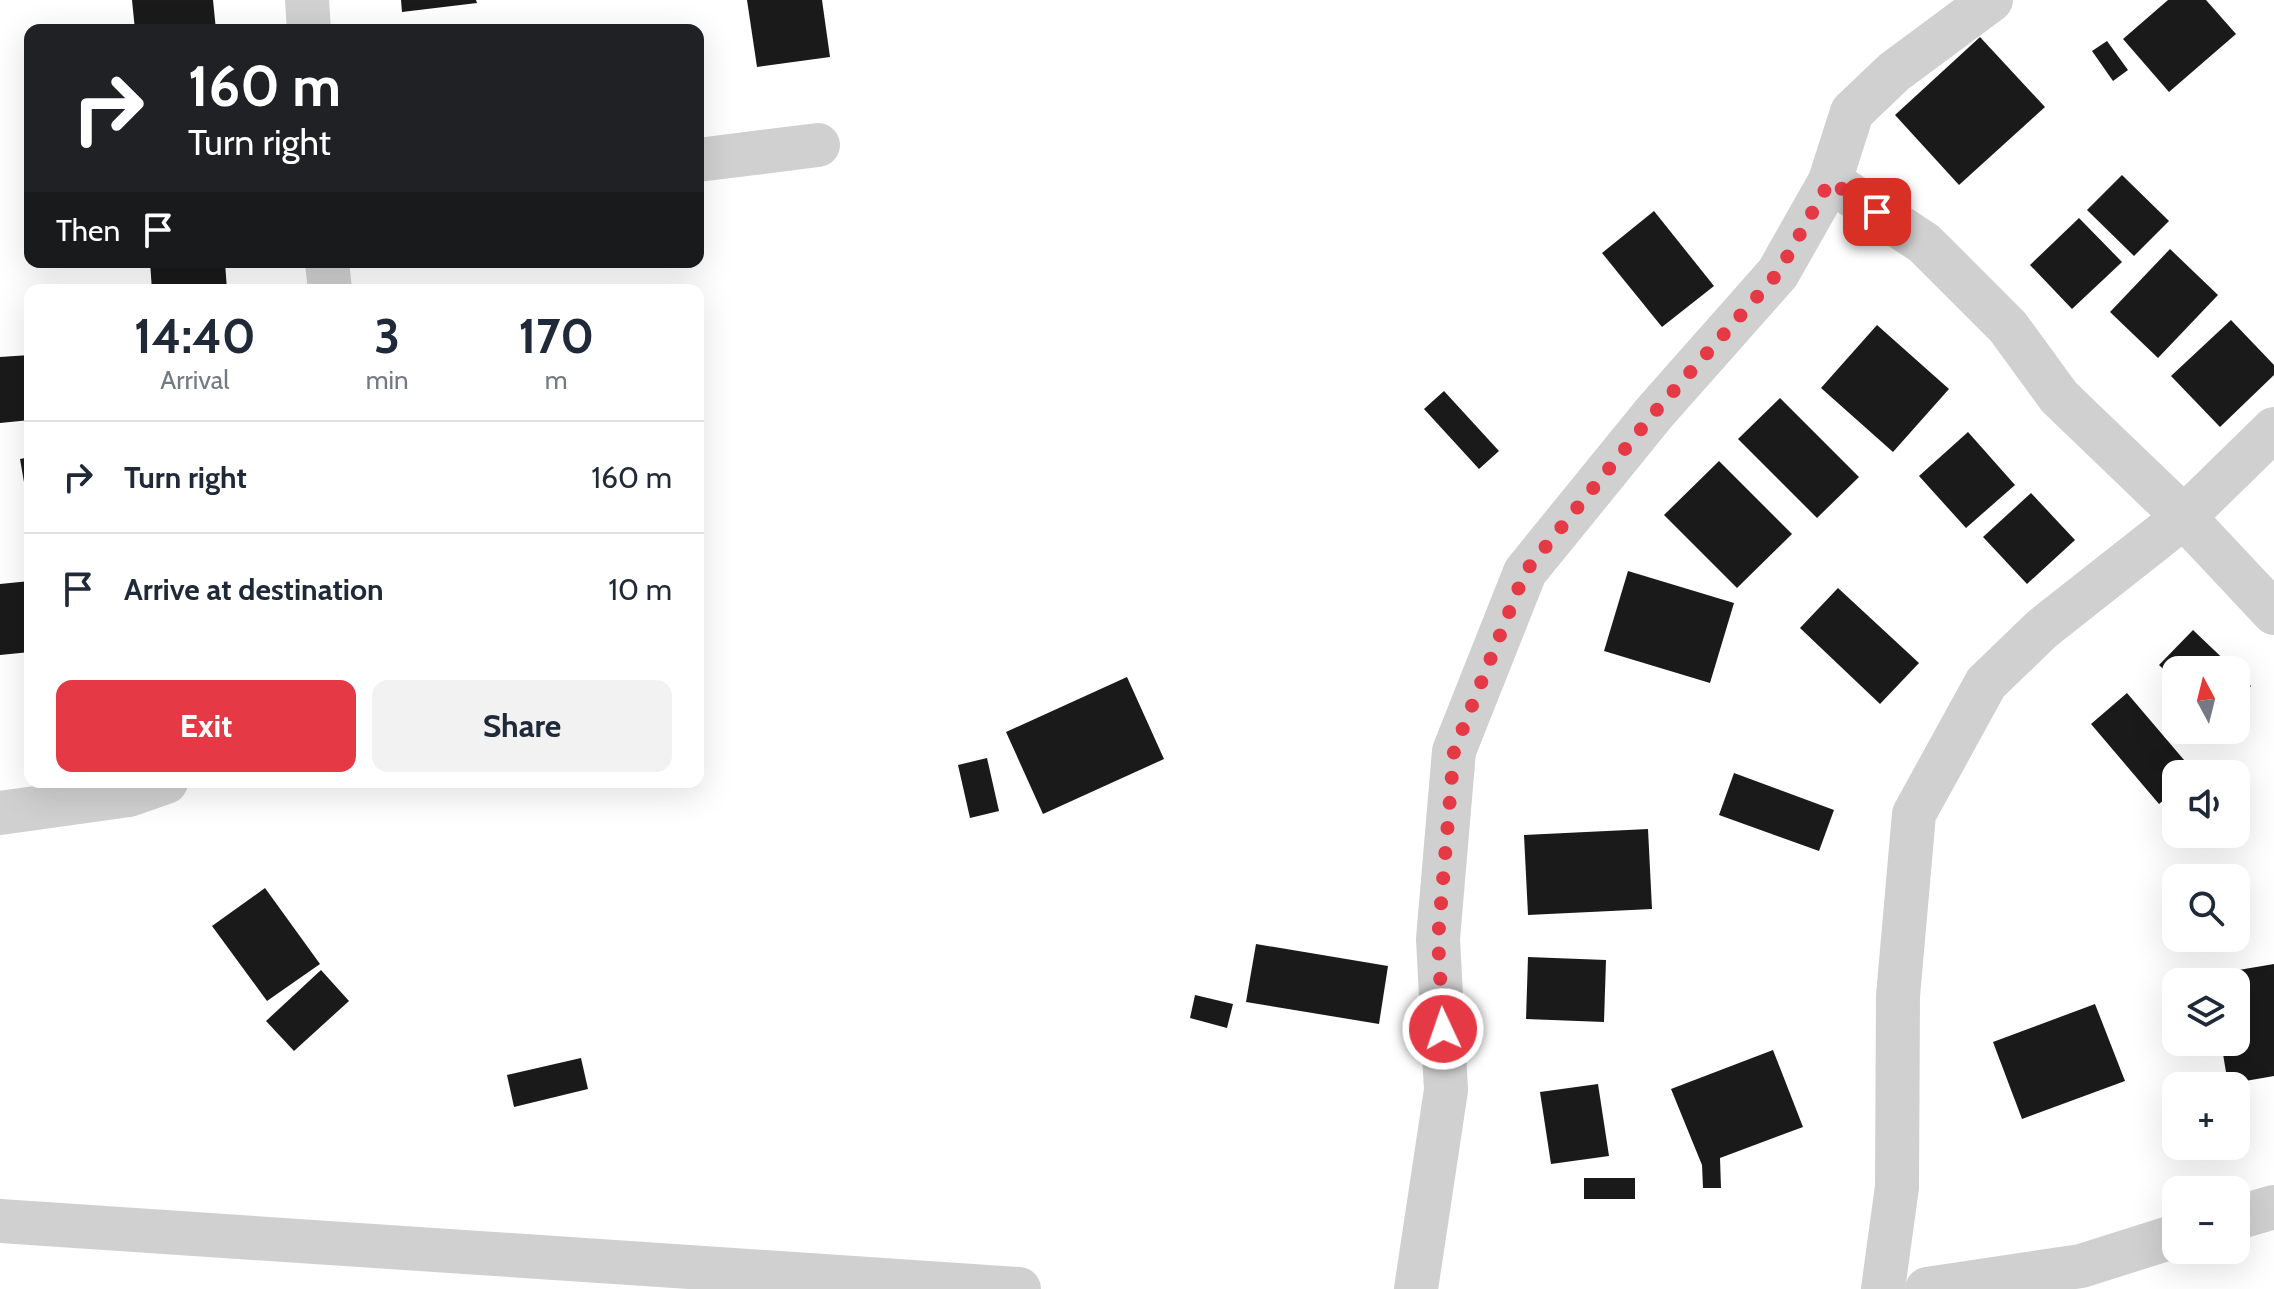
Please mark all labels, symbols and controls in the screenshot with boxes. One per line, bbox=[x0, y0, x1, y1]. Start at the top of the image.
text: 160 m bbox=[188, 52, 341, 120]
icon: right bbox=[56, 56, 160, 160]
text: Turn right bbox=[188, 120, 331, 164]
pin bbox=[1843, 178, 1911, 246]
icon: arrive bbox=[1855, 190, 1899, 234]
icon: arrive bbox=[136, 208, 180, 252]
text: Then bbox=[56, 212, 120, 249]
text: 14:40 bbox=[134, 307, 256, 365]
text: 3 bbox=[374, 307, 400, 365]
text: 170 bbox=[518, 307, 594, 365]
text: Arrival bbox=[160, 364, 229, 396]
text: min bbox=[366, 364, 409, 396]
text: m bbox=[545, 364, 568, 396]
icon: right bbox=[56, 455, 100, 499]
text: Turn right bbox=[124, 459, 247, 496]
text: 160 m bbox=[591, 459, 672, 496]
icon: arrive bbox=[56, 567, 100, 611]
text: Arrive at destination bbox=[124, 571, 384, 608]
text: 10 m bbox=[608, 571, 672, 608]
north arrow bbox=[2162, 656, 2250, 744]
map controls bbox=[2162, 656, 2250, 1264]
button: Exit bbox=[56, 680, 356, 772]
button: Share bbox=[372, 680, 672, 772]
button: sound bbox=[2162, 760, 2250, 848]
button: search bbox=[2162, 864, 2250, 952]
button: layers bbox=[2162, 968, 2250, 1056]
position arrow bbox=[1401, 987, 1485, 1071]
button: + bbox=[2162, 1072, 2250, 1160]
button: − bbox=[2162, 1176, 2250, 1264]

